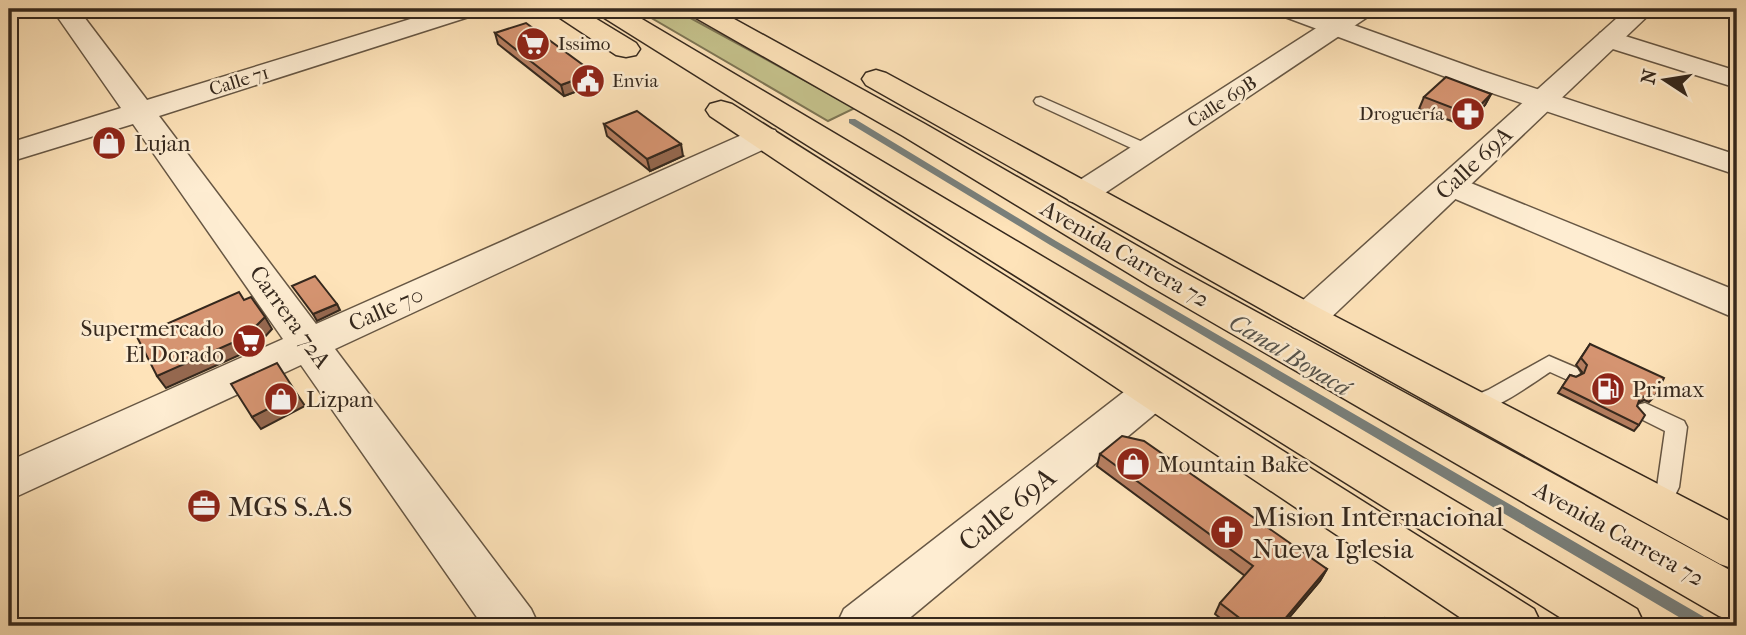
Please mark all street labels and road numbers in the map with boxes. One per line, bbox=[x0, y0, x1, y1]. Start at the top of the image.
street label: Calle 71 bbox=[206, 62, 272, 100]
street label: Calle 69B bbox=[1183, 72, 1261, 132]
street label: Calle 69A bbox=[1430, 120, 1519, 205]
street label: Avenida Carrera 72 bbox=[1035, 194, 1214, 313]
street label: Carrera 72A bbox=[244, 261, 337, 374]
street label: Calle 70 bbox=[345, 281, 427, 337]
street label: Calle 69A bbox=[952, 459, 1063, 558]
street label: Avenida Carrera 72 bbox=[1528, 476, 1709, 592]

